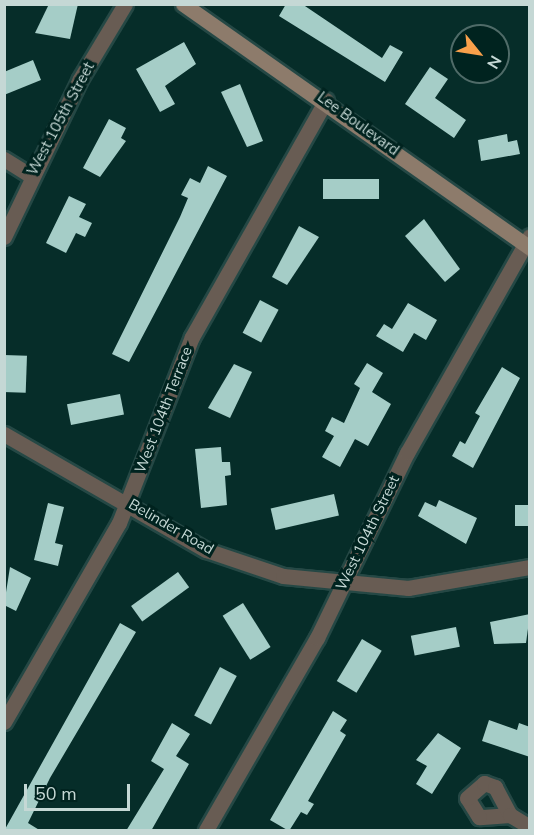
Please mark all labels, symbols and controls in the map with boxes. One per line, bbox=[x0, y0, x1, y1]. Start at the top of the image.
north arrow bbox=[450, 24, 510, 84]
text: N bbox=[481, 51, 506, 73]
street label: West 105th Street bbox=[24, 59, 98, 179]
street label: Lee Boulevard bbox=[314, 88, 402, 160]
street label: West 104th Terrace bbox=[132, 344, 196, 476]
street label: West 104th Street bbox=[332, 473, 404, 593]
street label: Belinder Road bbox=[125, 495, 217, 559]
scale bar bbox=[27, 772, 134, 810]
text: 50 m bbox=[35, 782, 77, 806]

